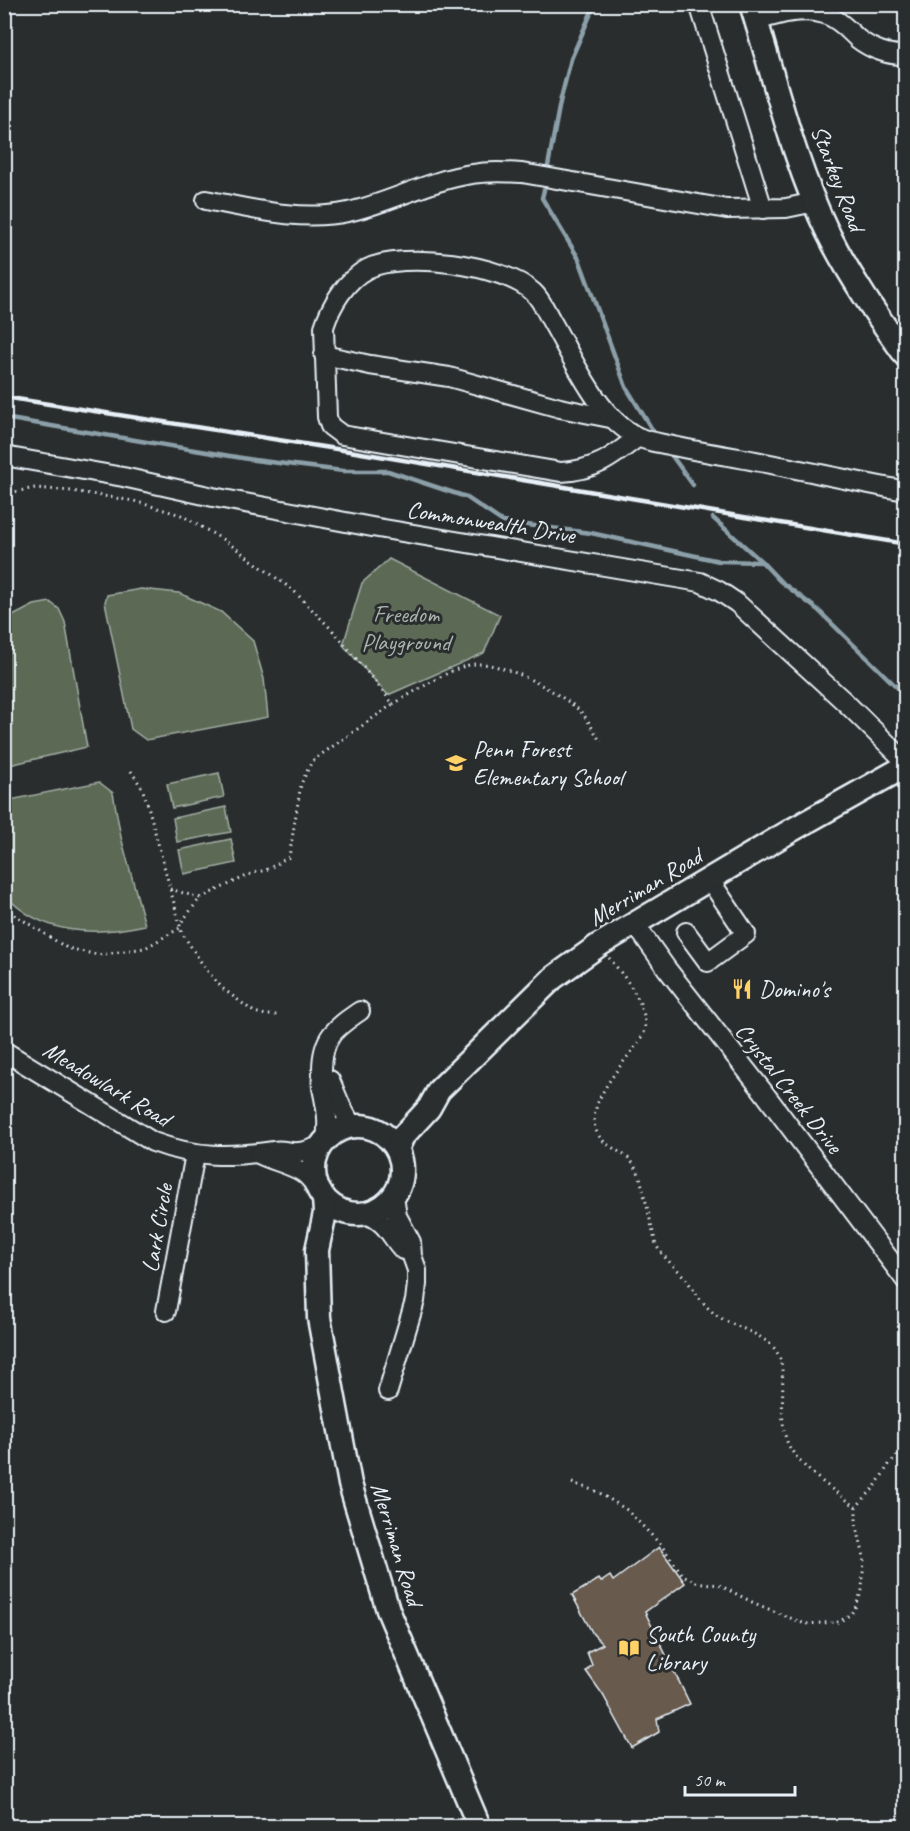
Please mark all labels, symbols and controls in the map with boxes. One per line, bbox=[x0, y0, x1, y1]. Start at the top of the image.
street label: Starkey Road bbox=[804, 121, 873, 238]
street label: Commonwealth Drive bbox=[405, 494, 579, 550]
park label: Freedom Playground bbox=[362, 599, 454, 657]
place label: Penn Forest Elementary School bbox=[473, 734, 627, 792]
school or university icon: Penn Forest Elementary School bbox=[444, 751, 468, 775]
street label: Merriman Road bbox=[583, 840, 710, 933]
place label: Domino's bbox=[759, 974, 833, 1004]
restaurant icon: Domino's bbox=[730, 977, 754, 1001]
street label: Crystal Creek Drive bbox=[729, 1017, 851, 1161]
street label: Meadowlark Road bbox=[38, 1034, 179, 1136]
street label: Lark Circle bbox=[135, 1179, 180, 1274]
street label: Merriman Road bbox=[364, 1479, 431, 1612]
place label: South County Library bbox=[646, 1619, 757, 1677]
library icon: South County Library bbox=[617, 1636, 641, 1660]
scale bar bbox=[685, 1759, 794, 1797]
text: 50 m bbox=[694, 1769, 727, 1791]

